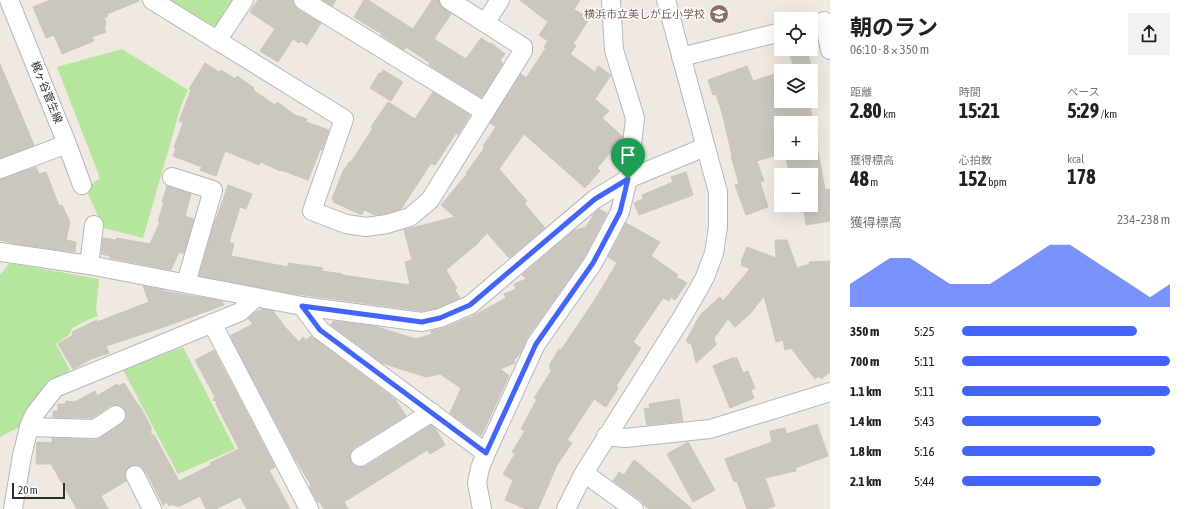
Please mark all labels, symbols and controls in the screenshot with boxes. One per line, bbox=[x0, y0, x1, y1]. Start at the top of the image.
school or university icon: 横浜市立美しが丘小学校 bbox=[708, 3, 730, 25]
place label: 横浜市立美しが丘小学校 bbox=[584, 8, 705, 20]
map controls bbox=[774, 12, 818, 212]
button: locate bbox=[774, 12, 818, 56]
button: share bbox=[1128, 13, 1170, 55]
text: 朝のラン bbox=[850, 14, 938, 40]
text: 06:10 · 8 × 350 m bbox=[850, 42, 929, 57]
street label: 梶ヶ谷菅生線 bbox=[29, 59, 65, 125]
button: layers bbox=[774, 64, 818, 108]
text: 距離 bbox=[850, 86, 872, 98]
text: 時間 bbox=[959, 86, 981, 98]
text: ペース bbox=[1067, 86, 1100, 98]
text: 2.80 bbox=[850, 99, 882, 122]
text: 15:21 bbox=[959, 99, 1000, 122]
text: 5:29 bbox=[1067, 99, 1099, 122]
text: km bbox=[882, 108, 896, 120]
text: /km bbox=[1099, 108, 1117, 120]
button: + bbox=[774, 116, 818, 160]
pin bbox=[611, 138, 645, 179]
icon: arrive bbox=[617, 144, 639, 166]
text: kcal bbox=[1067, 153, 1084, 165]
text: 獲得標高 bbox=[850, 154, 894, 166]
text: 心拍数 bbox=[959, 154, 992, 166]
text: 178 bbox=[1067, 165, 1096, 188]
text: 48 bbox=[850, 167, 869, 190]
text: 152 bbox=[959, 167, 987, 190]
button: − bbox=[774, 168, 818, 212]
text: m bbox=[869, 176, 878, 188]
text: bpm bbox=[987, 176, 1007, 188]
text: 234–238 m bbox=[1117, 212, 1170, 227]
text: 獲得標高 bbox=[850, 215, 902, 230]
text: 350 m bbox=[850, 324, 879, 339]
text: 5:25 bbox=[914, 324, 935, 339]
text: 700 m bbox=[850, 354, 879, 369]
text: 5:11 bbox=[914, 354, 935, 369]
text: 1.1 km bbox=[850, 384, 881, 399]
text: 5:11 bbox=[914, 384, 935, 399]
text: 1.4 km bbox=[850, 414, 881, 429]
text: 5:43 bbox=[914, 414, 935, 429]
text: 1.8 km bbox=[850, 444, 881, 459]
text: 5:16 bbox=[914, 444, 935, 459]
text: 2.1 km bbox=[850, 474, 881, 489]
text: 5:44 bbox=[914, 474, 935, 489]
scale bar bbox=[12, 481, 65, 500]
text: 20 m bbox=[18, 484, 38, 496]

